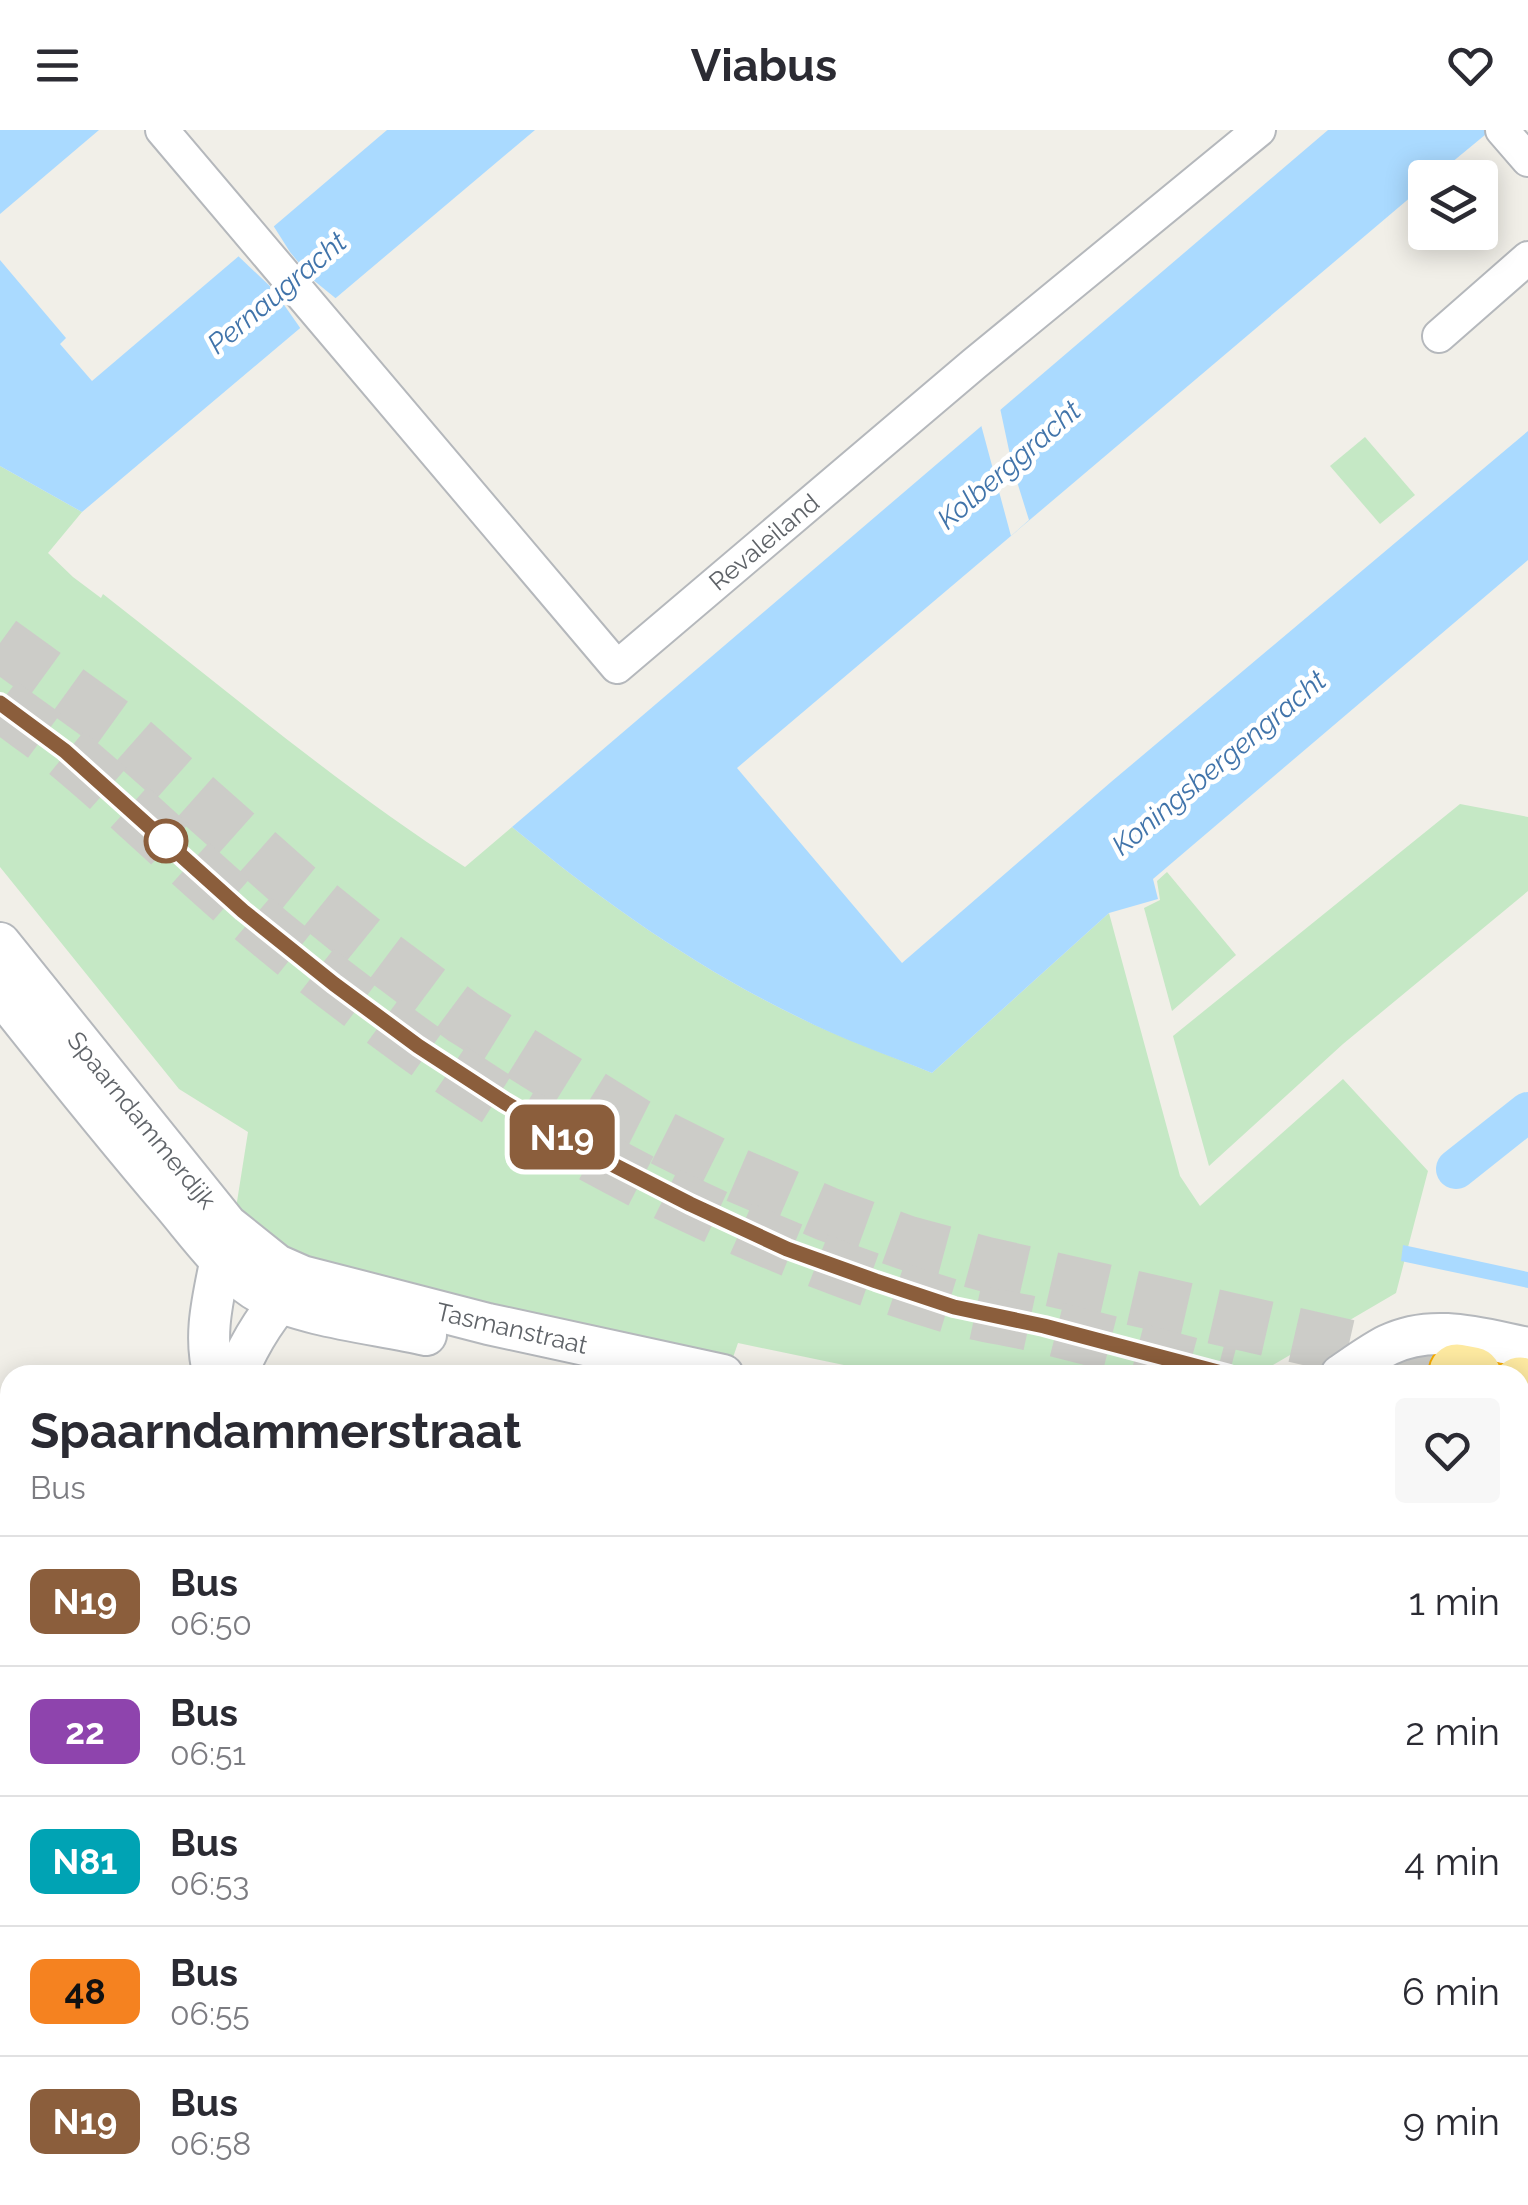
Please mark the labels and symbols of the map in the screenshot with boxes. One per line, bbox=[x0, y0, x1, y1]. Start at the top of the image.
water label: Pernaugracht bbox=[201, 225, 354, 361]
water label: Kolberggracht bbox=[931, 393, 1088, 536]
street label: Revaleiland bbox=[703, 487, 825, 597]
water label: Koningsbergengracht bbox=[1105, 663, 1333, 862]
unlabelled marker bbox=[145, 820, 187, 862]
street label: Spaarndammerdijk bbox=[61, 1025, 223, 1215]
line badge: N19 bbox=[504, 1104, 620, 1170]
street label: Tasmanstraat bbox=[433, 1296, 591, 1360]

